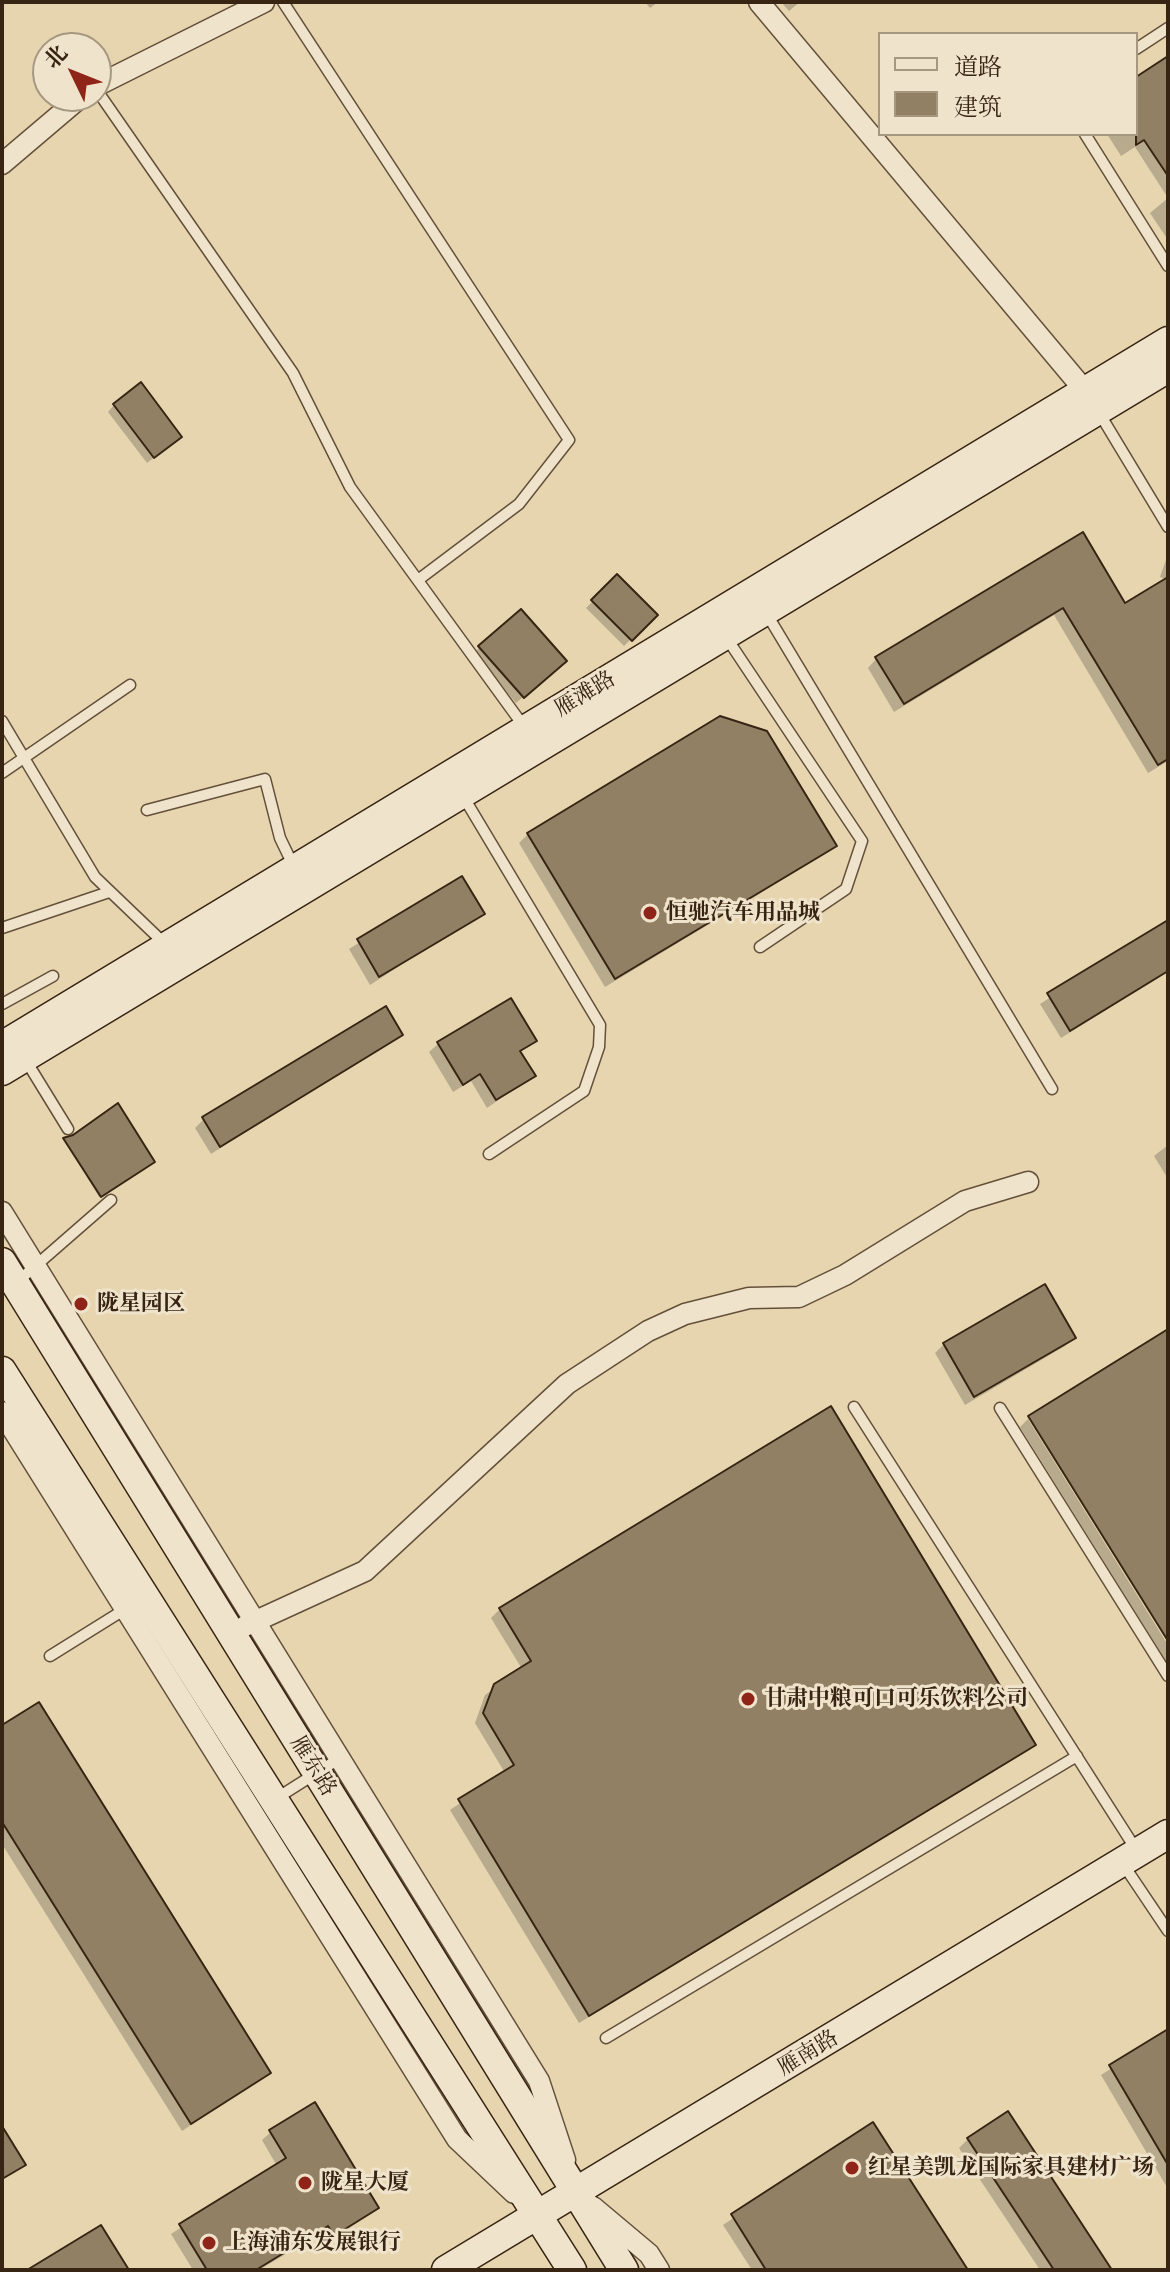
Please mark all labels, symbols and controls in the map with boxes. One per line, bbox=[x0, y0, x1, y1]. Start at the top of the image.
north arrow bbox=[32, 32, 112, 112]
legend bbox=[878, 32, 1138, 136]
text: 北 bbox=[38, 39, 73, 74]
text: 道路 bbox=[954, 52, 1002, 81]
text: 建筑 bbox=[954, 92, 1002, 121]
street label: 雁滩路 bbox=[550, 666, 620, 722]
place label: 恒驰汽车用品城 bbox=[666, 900, 820, 926]
marker: 恒驰汽车用品城 bbox=[641, 904, 659, 922]
place label: 陇星园区 bbox=[97, 1291, 185, 1317]
marker: 陇星园区 bbox=[72, 1295, 90, 1313]
place label: 甘肃中粮可口可乐饮料公司 bbox=[764, 1686, 1028, 1712]
marker: 甘肃中粮可口可乐饮料公司 bbox=[739, 1690, 757, 1708]
street label: 雁东路 bbox=[284, 1731, 342, 1801]
street label: 雁南路 bbox=[773, 2025, 843, 2081]
place label: 红星美凯龙国际家具建材广场 bbox=[868, 2155, 1154, 2181]
marker: 红星美凯龙国际家具建材广场 bbox=[843, 2159, 861, 2177]
place label: 陇星大厦 bbox=[321, 2170, 409, 2196]
marker: 陇星大厦 bbox=[296, 2174, 314, 2192]
place label: 上海浦东发展银行 bbox=[225, 2230, 401, 2256]
marker: 上海浦东发展银行 bbox=[200, 2234, 218, 2252]

